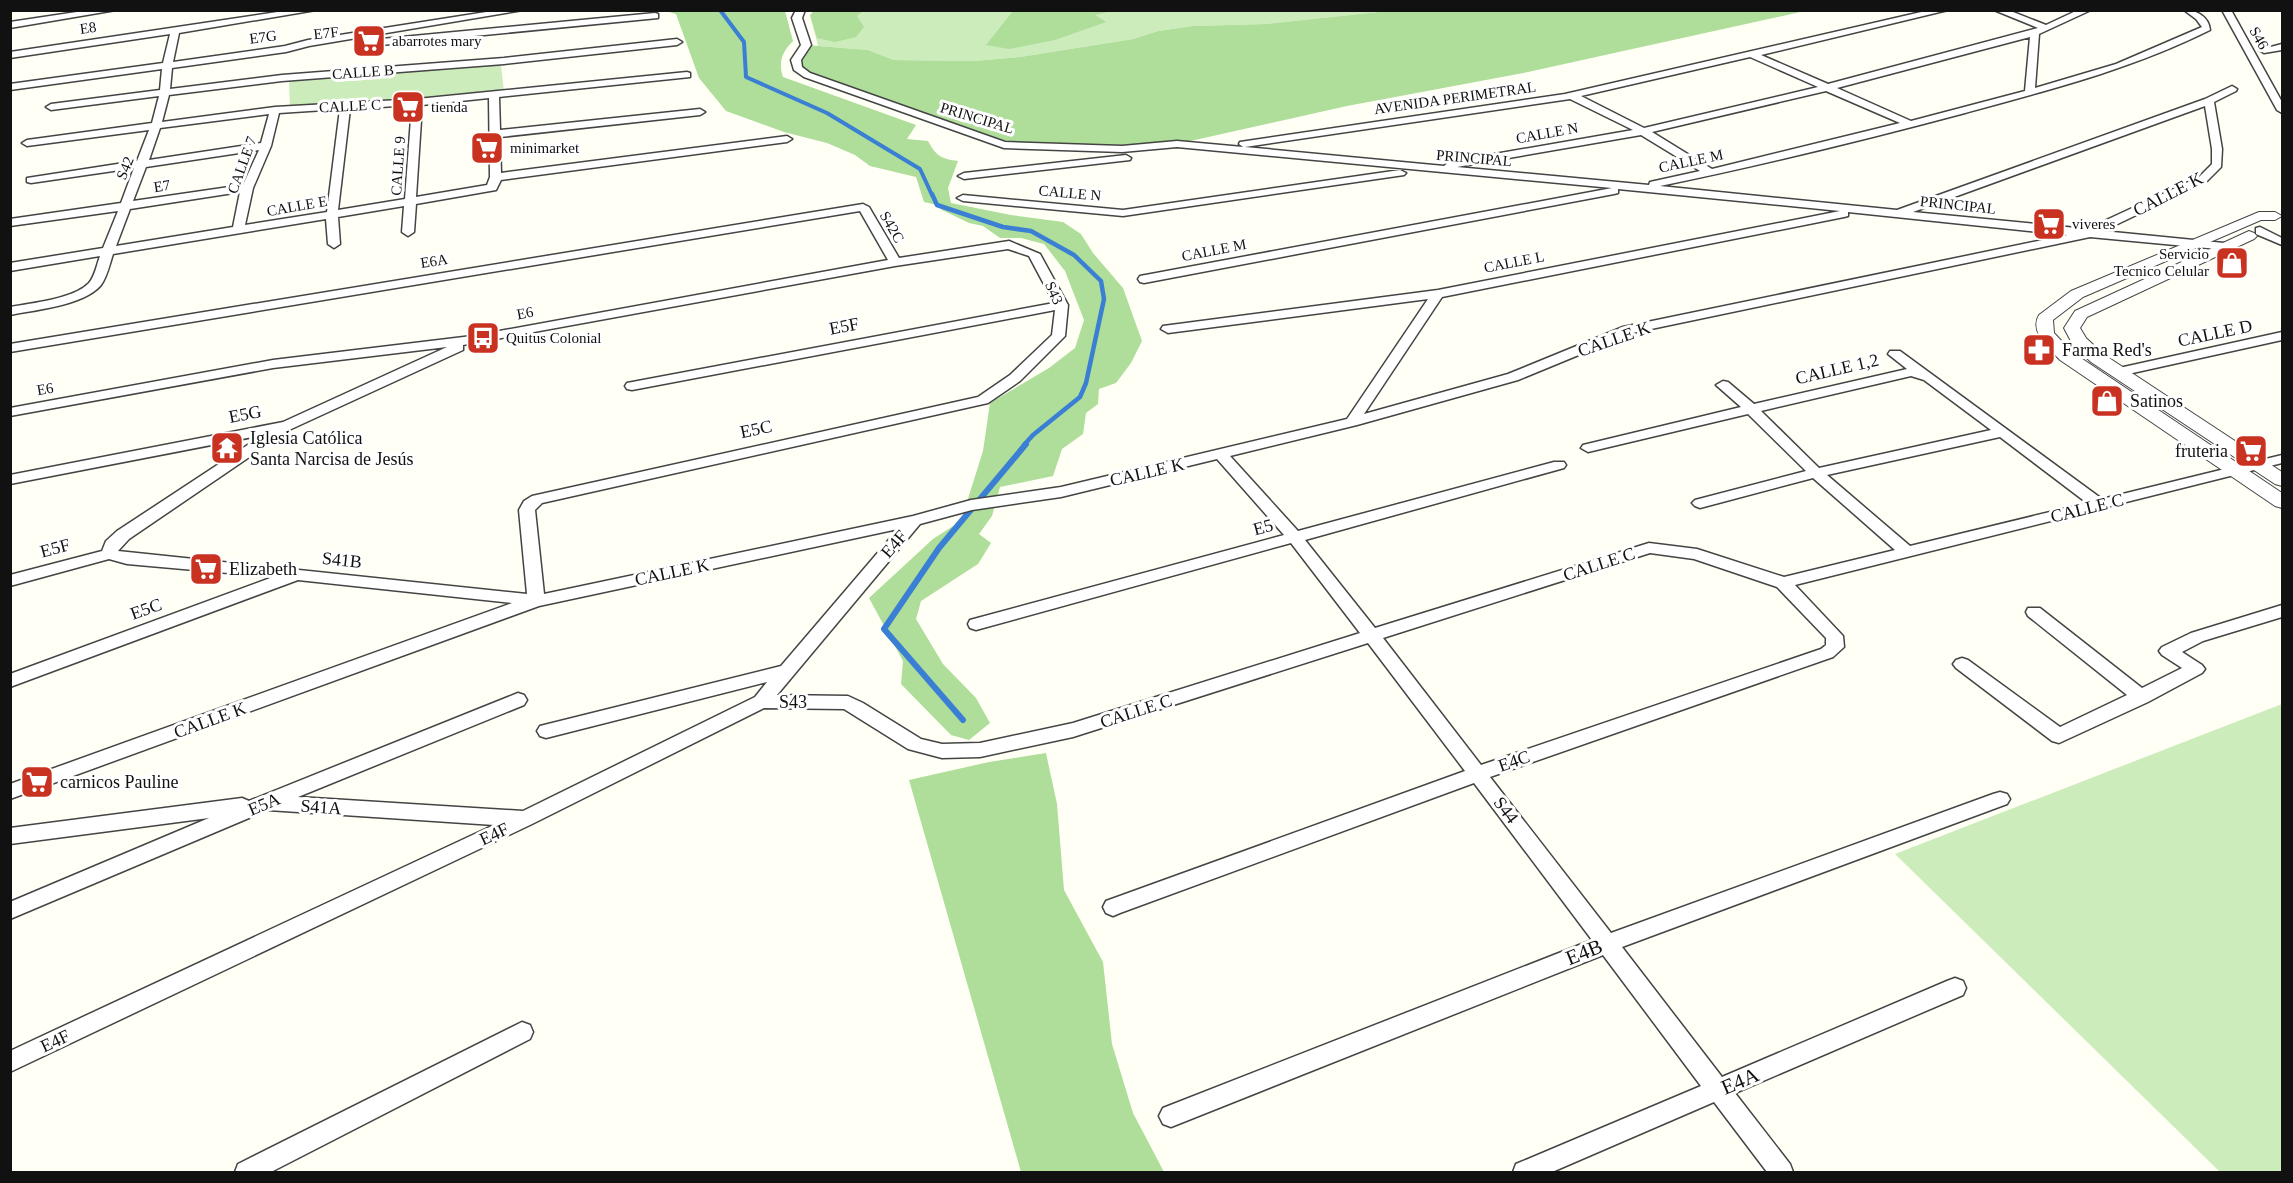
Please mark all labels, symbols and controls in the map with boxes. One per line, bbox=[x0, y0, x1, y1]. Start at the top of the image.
street label: E8 bbox=[79, 19, 97, 37]
supermarket icon: abarrotes mary bbox=[351, 23, 387, 59]
street label: E7F bbox=[313, 24, 339, 42]
street label: S46 bbox=[2246, 24, 2272, 53]
street label: E7G bbox=[248, 27, 278, 47]
place label: abarrotes mary bbox=[392, 33, 482, 49]
street label: CALLE B bbox=[331, 62, 395, 82]
street label: AVENIDA PERIMETRAL bbox=[1373, 79, 1537, 117]
supermarket icon: tienda bbox=[390, 89, 426, 125]
street label: CALLE C bbox=[319, 96, 381, 116]
place label: tienda bbox=[431, 99, 468, 115]
street label: PRINCIPAL bbox=[938, 99, 1016, 137]
street label: CALLE N bbox=[1515, 120, 1580, 146]
supermarket icon: minimarket bbox=[469, 130, 505, 166]
street label: CALLE 7 bbox=[224, 134, 260, 196]
street label: CALLE 9 bbox=[388, 136, 408, 196]
place label: minimarket bbox=[510, 140, 580, 156]
street label: CALLE M bbox=[1657, 146, 1725, 176]
street label: PRINCIPAL bbox=[1435, 147, 1513, 169]
street label: S42 bbox=[113, 154, 137, 182]
street label: CALLE K bbox=[2130, 168, 2206, 220]
street label: E7 bbox=[153, 177, 172, 195]
street label: CALLE N bbox=[1038, 182, 1102, 204]
street label: CALLE E bbox=[265, 193, 329, 219]
street label: PRINCIPAL bbox=[1919, 193, 1997, 217]
supermarket icon: viveres bbox=[2031, 206, 2067, 242]
street label: S42C bbox=[877, 209, 907, 245]
place label: viveres bbox=[2072, 216, 2115, 232]
street label: CALLE M bbox=[1180, 236, 1248, 264]
shop icon: Servicio Tecnico Celular bbox=[2214, 245, 2250, 281]
place label: Servicio Tecnico Celular bbox=[2114, 246, 2209, 279]
street label: CALLE L bbox=[1482, 248, 1546, 276]
street label: E6A bbox=[419, 251, 449, 271]
street label: S43 bbox=[1042, 279, 1066, 307]
street label: E6 bbox=[515, 303, 535, 322]
street label: E5F bbox=[827, 313, 861, 339]
street label: CALLE D bbox=[2176, 315, 2254, 351]
street label: CALLE K bbox=[1575, 317, 1653, 361]
bus stop icon: Quitus Colonial bbox=[465, 320, 501, 356]
place label: Quitus Colonial bbox=[506, 330, 601, 346]
pharmacy icon: Farma Red's bbox=[2021, 332, 2057, 368]
place label: Farma Red's bbox=[2062, 340, 2152, 360]
street label: CALLE 1,2 bbox=[1793, 350, 1881, 388]
street label: E6 bbox=[35, 380, 55, 398]
shop icon: Satinos bbox=[2089, 383, 2125, 419]
place label: Satinos bbox=[2130, 391, 2183, 411]
street label: E5G bbox=[227, 401, 263, 427]
street label: E5C bbox=[738, 416, 774, 442]
place label: Iglesia Católica Santa Narcisa de Jesús bbox=[250, 428, 413, 469]
temple icon: Iglesia Católica Santa Narcisa de Jesús bbox=[209, 430, 245, 466]
supermarket icon: fruteria bbox=[2233, 433, 2269, 469]
place label: fruteria bbox=[2175, 441, 2228, 461]
street label: CALLE K bbox=[1108, 454, 1186, 490]
street label: CALLE C bbox=[2048, 489, 2126, 527]
street label: E5 bbox=[1251, 515, 1275, 539]
street label: E4F bbox=[877, 526, 911, 562]
street label: E5F bbox=[38, 534, 72, 562]
street label: CALLE C bbox=[1560, 543, 1638, 585]
street label: S41B bbox=[321, 548, 363, 572]
supermarket icon: Elizabeth bbox=[188, 551, 224, 587]
street label: CALLE K bbox=[633, 554, 711, 590]
place label: Elizabeth bbox=[229, 559, 297, 579]
street label: E5C bbox=[128, 594, 164, 624]
street label: CALLE C bbox=[1097, 690, 1175, 732]
street label: S43 bbox=[779, 692, 807, 712]
street label: CALLE K bbox=[171, 698, 249, 742]
street label: E4C bbox=[1496, 746, 1532, 776]
supermarket icon: carnicos Pauline bbox=[19, 764, 55, 800]
place label: carnicos Pauline bbox=[60, 772, 178, 792]
street label: E5A bbox=[245, 788, 283, 820]
street label: S44 bbox=[1490, 793, 1522, 827]
street label: S41A bbox=[300, 796, 342, 818]
street label: E4F bbox=[476, 819, 512, 849]
street label: E4B bbox=[1562, 934, 1606, 970]
street label: E4F bbox=[37, 1026, 73, 1056]
street label: E4A bbox=[1718, 1062, 1763, 1100]

